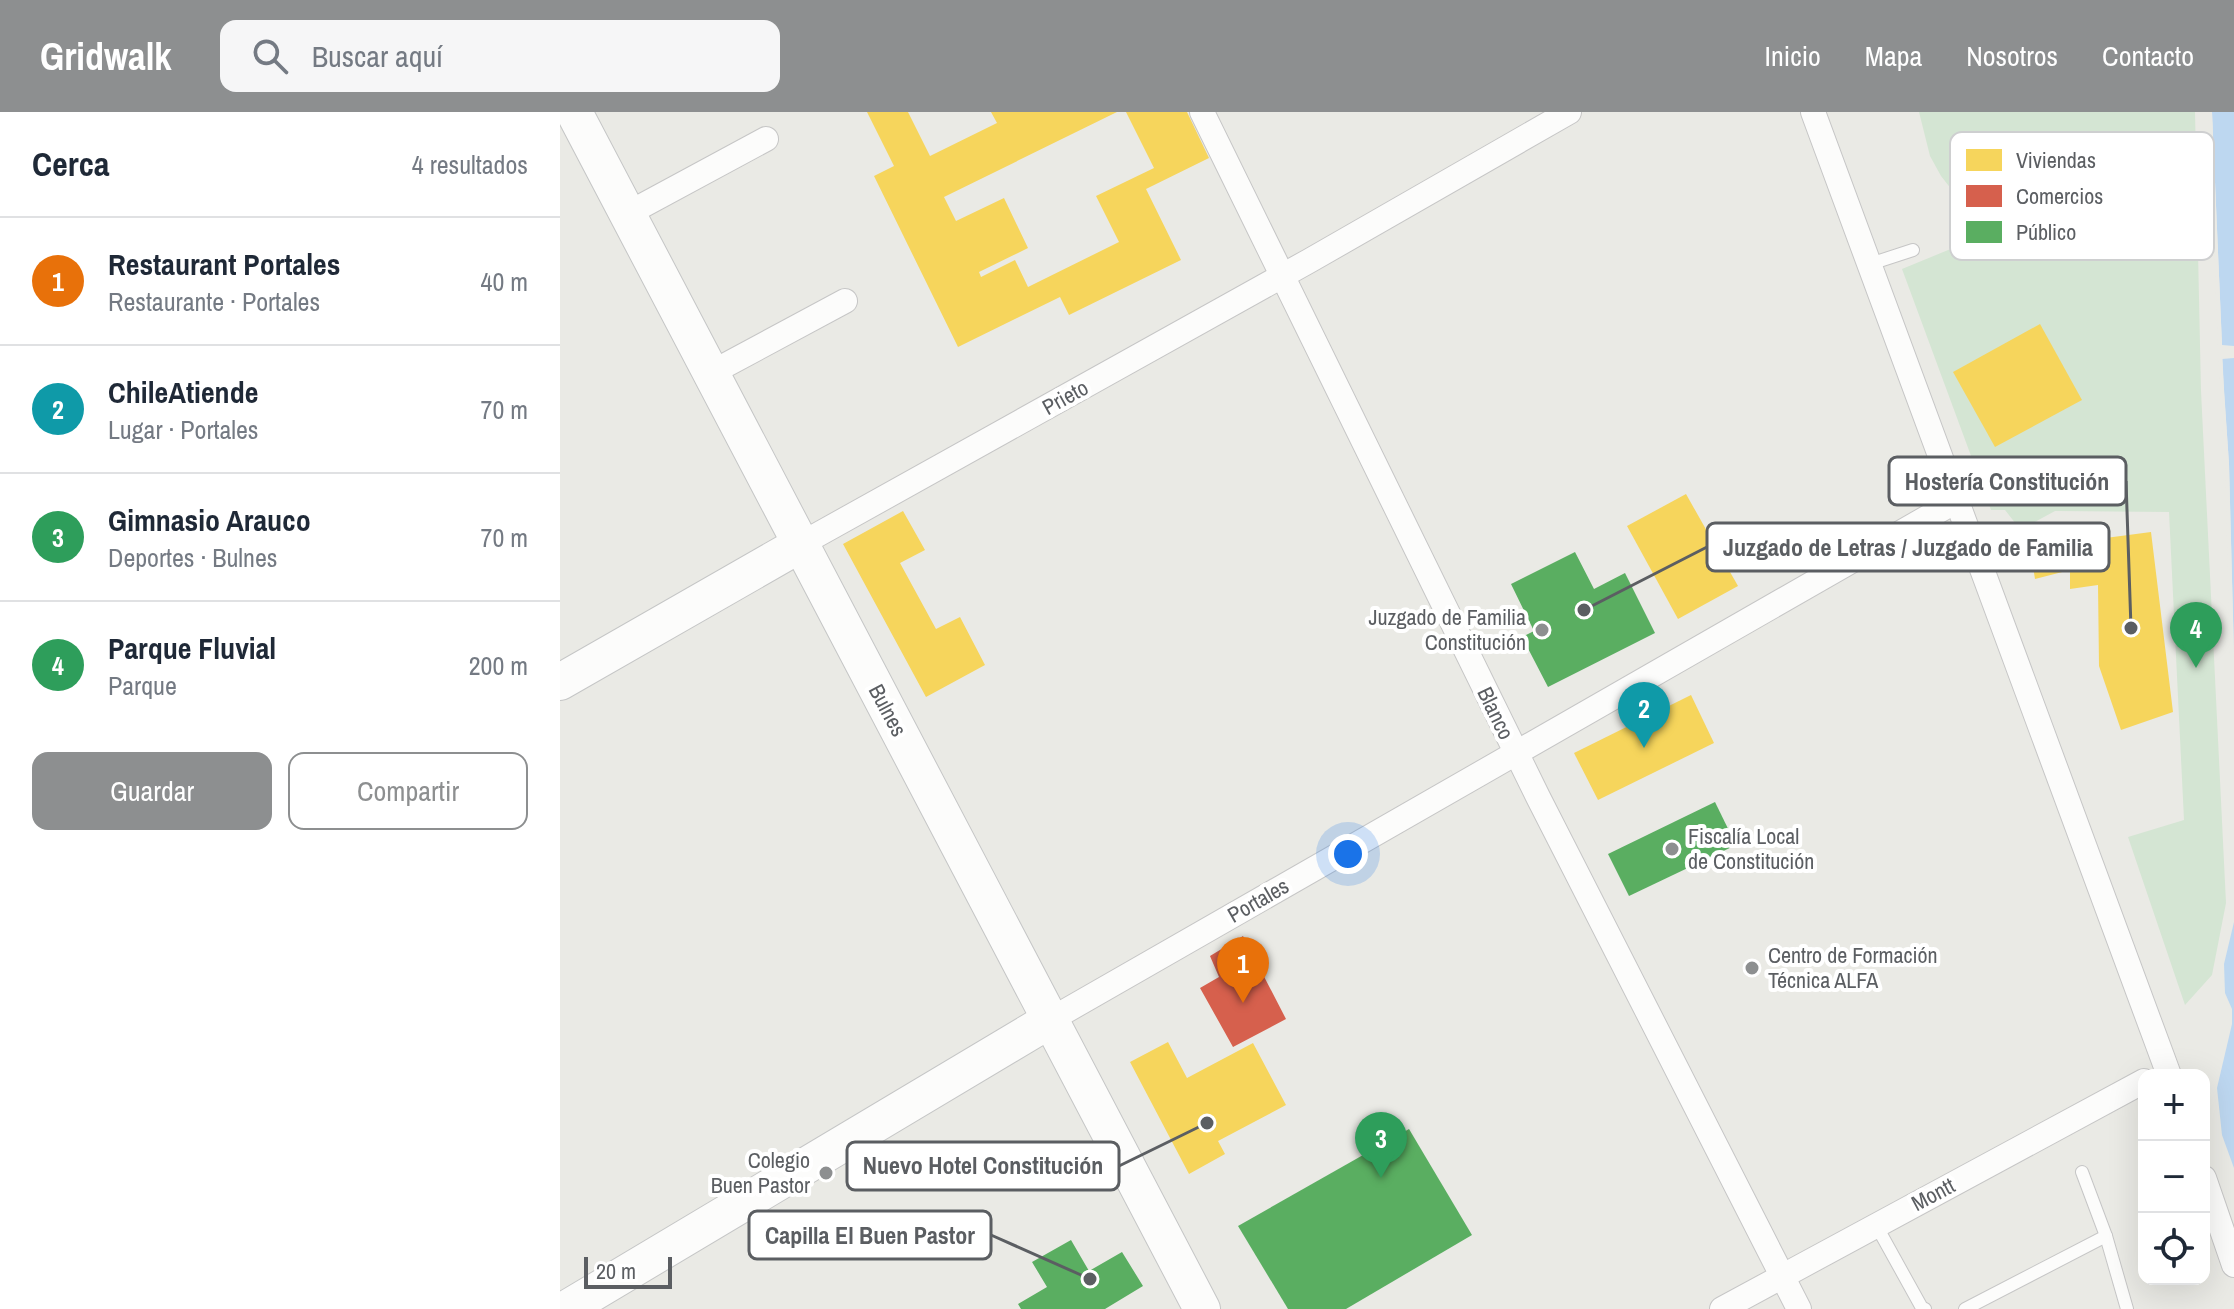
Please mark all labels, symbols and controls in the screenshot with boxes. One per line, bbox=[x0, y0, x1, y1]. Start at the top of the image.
search box bbox=[220, 20, 780, 92]
text: Gridwalk bbox=[40, 31, 172, 82]
icon: search bbox=[248, 34, 292, 78]
text: Buscar aquí bbox=[312, 36, 443, 76]
text: Inicio bbox=[1765, 37, 1821, 75]
text: Mapa bbox=[1865, 37, 1922, 75]
text: Nosotros bbox=[1966, 37, 2058, 75]
text: Contacto bbox=[2102, 37, 2194, 75]
legend bbox=[1950, 132, 2214, 260]
text: Cerca bbox=[32, 141, 110, 187]
text: Viviendas bbox=[2016, 145, 2096, 175]
text: 4 resultados bbox=[412, 147, 528, 182]
text: Comercios bbox=[2016, 181, 2103, 211]
text: Público bbox=[2016, 217, 2076, 247]
text: Restaurant Portales bbox=[108, 244, 340, 284]
text: 1 bbox=[52, 264, 64, 299]
text: 40 m bbox=[481, 264, 528, 299]
text: Restaurante · Portales bbox=[108, 284, 320, 319]
text: ChileAtiende bbox=[108, 372, 258, 412]
street label: Prieto bbox=[1037, 372, 1093, 422]
text: 2 bbox=[52, 392, 64, 427]
text: 70 m bbox=[481, 392, 528, 427]
text: Lugar · Portales bbox=[108, 412, 259, 447]
callout: Hostería Constitución bbox=[1889, 457, 2126, 505]
text: Hostería Constitución bbox=[1905, 465, 2109, 497]
text: Gimnasio Arauco bbox=[108, 500, 311, 540]
text: 3 bbox=[52, 520, 64, 555]
text: 70 m bbox=[481, 520, 528, 555]
callout: Juzgado de Letras / Juzgado de Familia bbox=[1707, 523, 2109, 571]
text: Juzgado de Letras / Juzgado de Familia bbox=[1723, 531, 2093, 563]
text: Deportes · Bulnes bbox=[108, 540, 277, 575]
place label: Juzgado de Familia Constitución bbox=[1368, 602, 1526, 657]
pin: 4 bbox=[2170, 602, 2222, 668]
marker: Juzgado de Familia Constitución bbox=[1533, 621, 1551, 639]
text: Parque Fluvial bbox=[108, 628, 276, 668]
text: 4 bbox=[52, 648, 64, 683]
text: 200 m bbox=[469, 648, 528, 683]
text: Parque bbox=[108, 668, 177, 703]
street label: Bulnes bbox=[862, 679, 914, 741]
street label: Blanco bbox=[1470, 682, 1522, 744]
pin: 2 bbox=[1618, 682, 1670, 748]
button: Guardar bbox=[32, 752, 272, 830]
button: Compartir bbox=[288, 752, 528, 830]
place label: Fiscalía Local de Constitución bbox=[1688, 821, 1814, 876]
your location bbox=[1328, 834, 1368, 874]
marker: Fiscalía Local de Constitución bbox=[1663, 840, 1681, 858]
street label: Portales bbox=[1222, 870, 1294, 930]
pin: 1 bbox=[1217, 937, 1269, 1003]
place label: Centro de Formación Técnica ALFA bbox=[1768, 940, 1938, 995]
marker: Centro de Formación Técnica ALFA bbox=[1743, 959, 1761, 977]
map controls bbox=[2138, 1069, 2210, 1285]
button: + bbox=[2138, 1069, 2210, 1141]
pin: 3 bbox=[1355, 1112, 1407, 1178]
button: − bbox=[2138, 1141, 2210, 1213]
callout: Nuevo Hotel Constitución bbox=[847, 1142, 1119, 1190]
place label: Colegio Buen Pastor bbox=[711, 1145, 810, 1200]
text: Nuevo Hotel Constitución bbox=[863, 1149, 1103, 1181]
marker: Colegio Buen Pastor bbox=[817, 1164, 835, 1182]
street label: Montt bbox=[1906, 1170, 1960, 1218]
callout: Capilla El Buen Pastor bbox=[749, 1211, 991, 1259]
button: locate bbox=[2138, 1213, 2210, 1285]
text: Capilla El Buen Pastor bbox=[765, 1219, 975, 1251]
scale bar bbox=[584, 1253, 672, 1289]
text: 20 m bbox=[596, 1256, 636, 1286]

